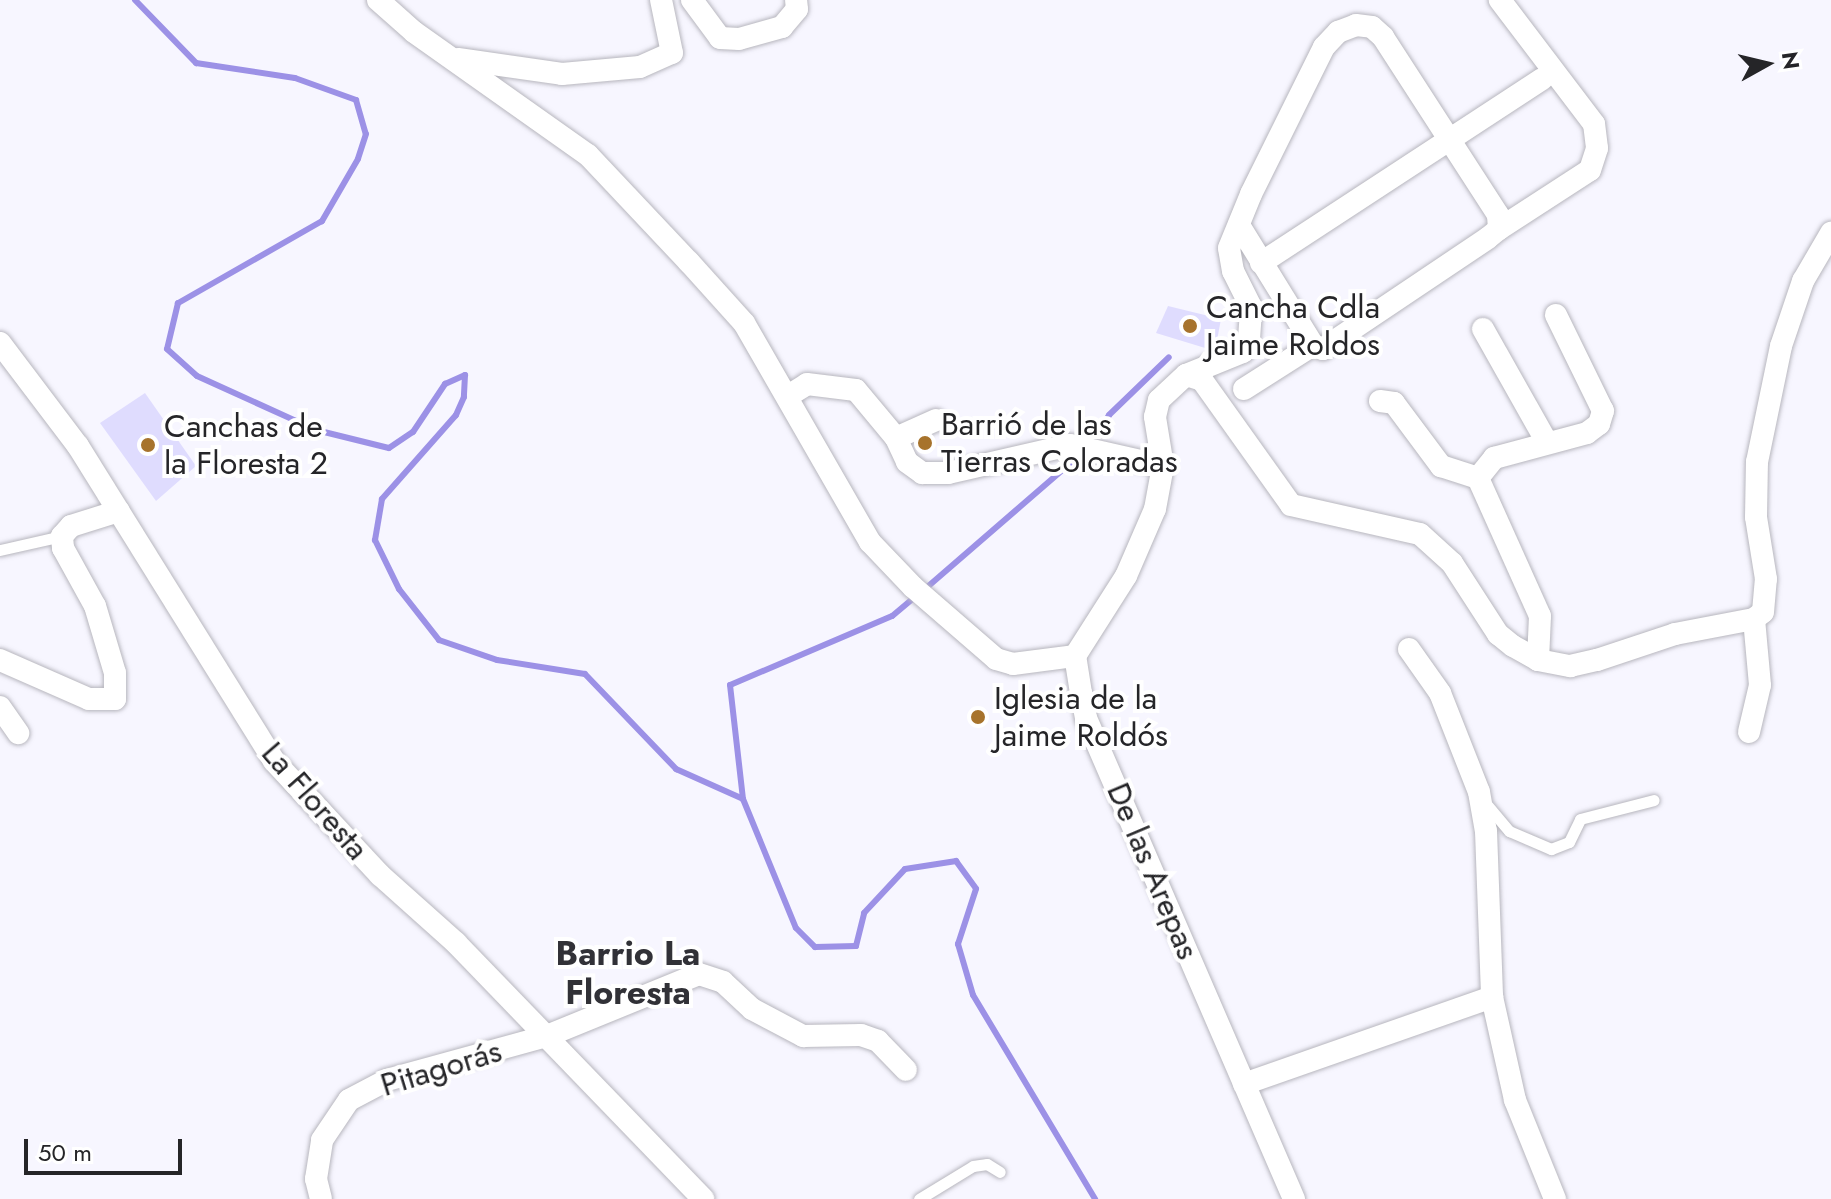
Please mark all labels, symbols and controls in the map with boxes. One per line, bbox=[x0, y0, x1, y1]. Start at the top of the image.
north arrow bbox=[1727, 24, 1807, 104]
text: N bbox=[1774, 50, 1808, 72]
place label: Cancha Cdla Jaime Roldos bbox=[1206, 289, 1380, 364]
marker: Cancha Cdla Jaime Roldos bbox=[1181, 317, 1199, 335]
place label: Barrió de las Tierras Coloradas bbox=[941, 406, 1178, 481]
place label: Canchas de la Floresta 2 bbox=[164, 408, 328, 483]
marker: Barrió de las Tierras Coloradas bbox=[916, 434, 934, 452]
marker: Canchas de la Floresta 2 bbox=[139, 436, 157, 454]
place label: Iglesia de la Jaime Roldós bbox=[994, 680, 1168, 755]
marker: Iglesia de la Jaime Roldós bbox=[969, 708, 987, 726]
street label: La Floresta bbox=[254, 734, 376, 868]
street label: De las Arepas bbox=[1099, 777, 1207, 965]
district label: Barrio La Floresta bbox=[556, 933, 700, 1012]
street label: Pitagorás bbox=[376, 1032, 506, 1104]
scale bar bbox=[28, 1123, 186, 1173]
text: 50 m bbox=[38, 1135, 92, 1170]

